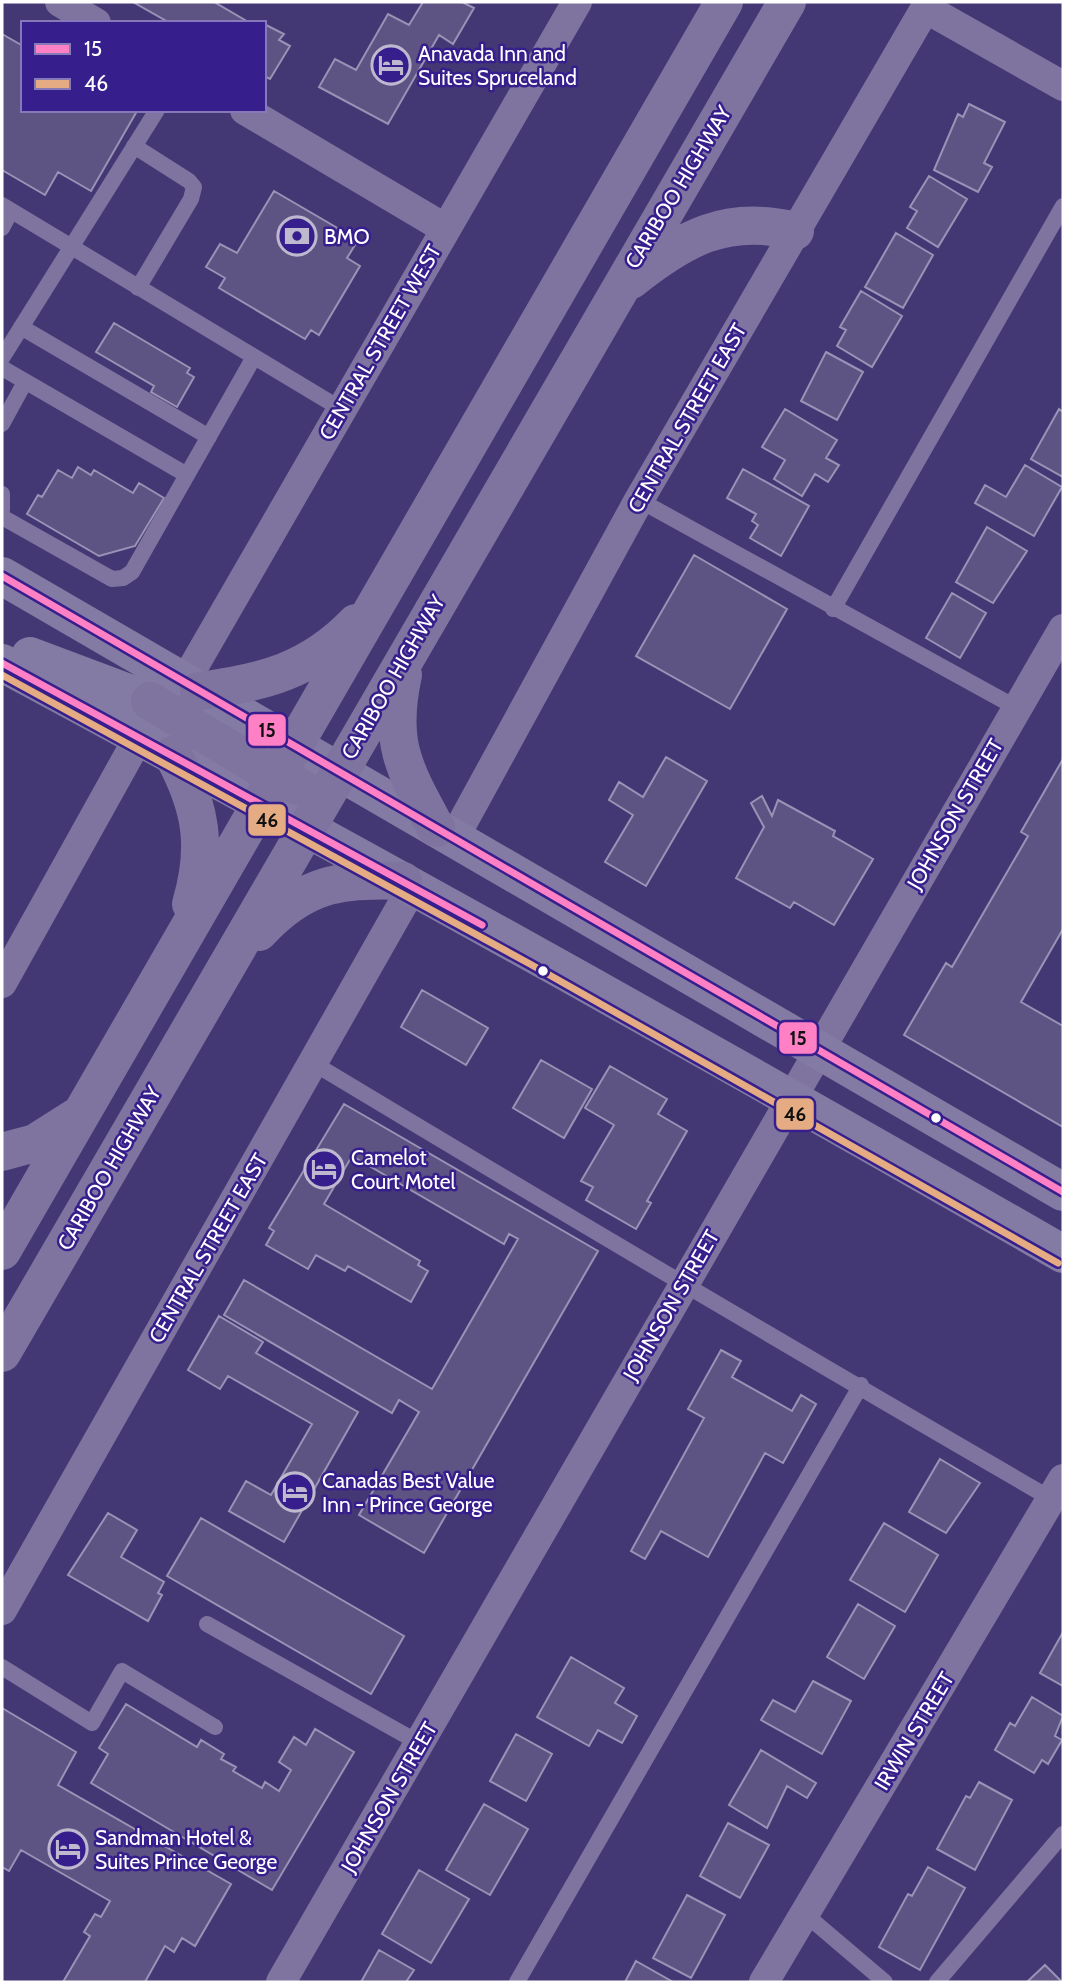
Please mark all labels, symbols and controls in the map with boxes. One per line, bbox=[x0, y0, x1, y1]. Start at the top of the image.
legend bbox=[21, 21, 266, 112]
text: 15 bbox=[84, 36, 102, 61]
place label: Anavada Inn and Suites Spruceland bbox=[418, 41, 577, 90]
hotel icon: Anavada Inn and Suites Spruceland bbox=[370, 44, 412, 86]
text: 46 bbox=[84, 71, 108, 96]
street label: CARIBOO HIGHWAY bbox=[620, 100, 737, 273]
bank icon: BMO bbox=[276, 215, 318, 257]
place label: BMO bbox=[324, 224, 370, 249]
street label: CENTRAL STREET WEST bbox=[314, 240, 446, 444]
street label: CENTRAL STREET EAST bbox=[622, 319, 752, 517]
street label: CARIBOO HIGHWAY bbox=[336, 590, 451, 763]
line badge: 15 bbox=[247, 713, 287, 747]
text: 15 bbox=[258, 719, 276, 742]
street label: JOHNSON STREET bbox=[901, 734, 1008, 895]
line badge: 46 bbox=[247, 803, 287, 837]
text: 46 bbox=[256, 809, 278, 832]
unlabelled marker bbox=[536, 964, 550, 978]
line badge: 15 bbox=[778, 1021, 818, 1055]
text: 15 bbox=[789, 1027, 807, 1050]
street label: CARIBOO HIGHWAY bbox=[52, 1081, 167, 1254]
line badge: 46 bbox=[775, 1097, 815, 1131]
text: 46 bbox=[784, 1103, 806, 1126]
unlabelled marker bbox=[929, 1111, 943, 1125]
place label: Camelot Court Motel bbox=[351, 1145, 456, 1194]
hotel icon: Camelot Court Motel bbox=[303, 1148, 345, 1190]
street label: CENTRAL STREET EAST bbox=[143, 1149, 273, 1347]
street label: JOHNSON STREET bbox=[617, 1225, 724, 1386]
place label: Canadas Best Value Inn - Prince George bbox=[322, 1468, 495, 1517]
hotel icon: Canadas Best Value Inn - Prince George bbox=[274, 1471, 316, 1513]
street label: IRWIN STREET bbox=[869, 1667, 959, 1795]
street label: JOHNSON STREET bbox=[335, 1717, 442, 1878]
place label: Sandman Hotel & Suites Prince George bbox=[95, 1825, 278, 1874]
hotel icon: Sandman Hotel & Suites Prince George bbox=[47, 1828, 89, 1870]

